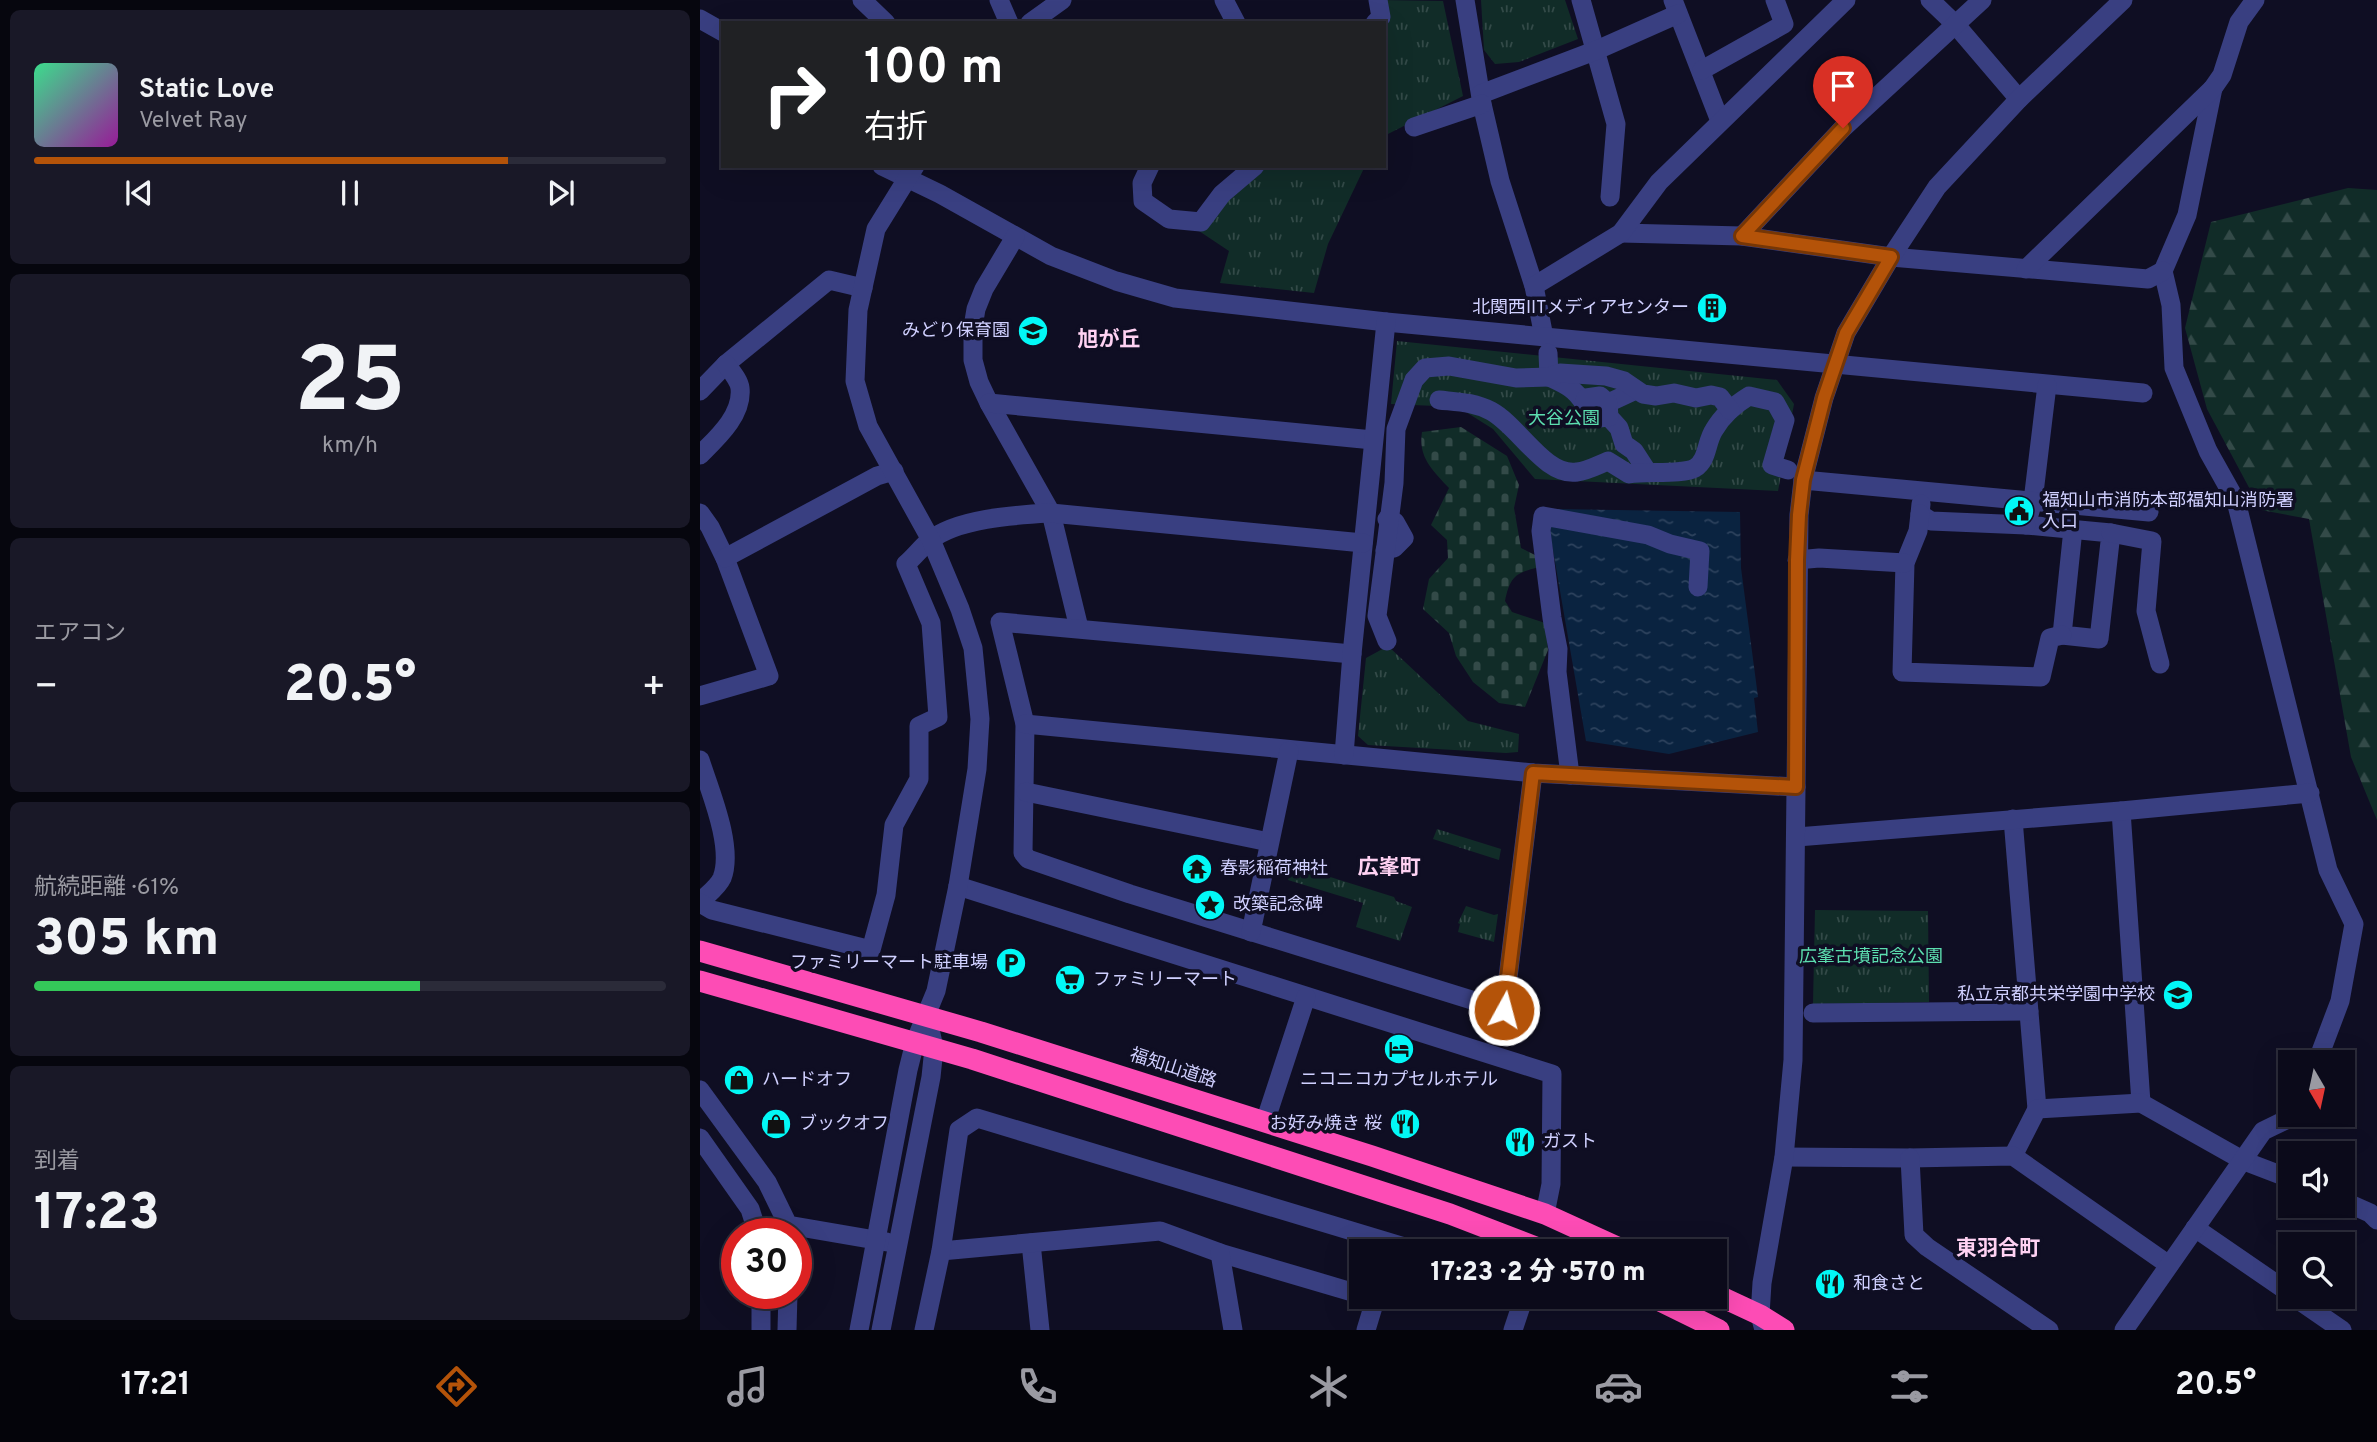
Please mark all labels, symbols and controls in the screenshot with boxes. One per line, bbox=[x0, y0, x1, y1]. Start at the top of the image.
text: 100 m bbox=[864, 39, 1003, 101]
icon: right bbox=[749, 49, 840, 140]
pin bbox=[1813, 56, 1873, 128]
icon: arrive bbox=[1824, 67, 1862, 105]
text: Static Love bbox=[139, 74, 274, 107]
text: Velvet Ray bbox=[139, 107, 247, 136]
text: 右折 bbox=[864, 109, 928, 149]
icon: previous bbox=[120, 174, 158, 212]
icon: pause bbox=[331, 174, 369, 212]
icon: next bbox=[542, 174, 580, 212]
building icon: 北関西IITメディアセンター bbox=[1695, 291, 1729, 325]
place label: 北関西IITメディアセンター bbox=[1472, 297, 1689, 320]
school or university icon: みどり保育園 bbox=[1016, 314, 1050, 348]
place label: みどり保育園 bbox=[902, 320, 1010, 343]
district label: 旭が丘 bbox=[1078, 327, 1141, 354]
text: 25 bbox=[294, 329, 406, 444]
park label: 大谷公園 bbox=[1528, 408, 1600, 431]
text: km/h bbox=[322, 432, 378, 461]
place label: 福知山市消防本部福知山消防署 入口 bbox=[2042, 490, 2294, 534]
public building icon: 福知山市消防本部福知山消防署 入口 bbox=[2002, 494, 2036, 528]
text: エアコン bbox=[34, 620, 126, 649]
text: 20.5° bbox=[284, 654, 416, 720]
text: − bbox=[34, 664, 59, 713]
text: + bbox=[641, 664, 666, 713]
temple icon: 春影稲荷神社 bbox=[1180, 852, 1214, 886]
district label: 広峯町 bbox=[1358, 855, 1421, 882]
place label: 春影稲荷神社 bbox=[1220, 858, 1328, 881]
text: 航続距離 · 61% bbox=[34, 874, 179, 903]
place icon: 改築記念碑 bbox=[1193, 888, 1227, 922]
place label: 改築記念碑 bbox=[1233, 894, 1323, 917]
text: 305 km bbox=[34, 908, 219, 974]
parking icon: ファミリーマート駐車場 bbox=[994, 946, 1028, 980]
park label: 広峯古墳記念公園 bbox=[1799, 946, 1943, 969]
place label: ファミリーマート駐車場 bbox=[790, 952, 988, 975]
supermarket icon: ファミリーマート bbox=[1053, 963, 1087, 997]
place label: ファミリーマート bbox=[1093, 969, 1237, 992]
position arrow bbox=[1467, 973, 1541, 1047]
school or university icon: 私立京都共栄学園中学校 bbox=[2161, 978, 2195, 1012]
place label: 私立京都共栄学園中学校 bbox=[1957, 984, 2155, 1007]
hotel icon: ニコニコカプセルホテル bbox=[1382, 1032, 1416, 1066]
street label: 福知山道路 bbox=[1127, 1044, 1219, 1094]
north arrow bbox=[2278, 1050, 2356, 1127]
map controls bbox=[2278, 1050, 2355, 1309]
shop icon: ハードオフ bbox=[722, 1063, 756, 1097]
place label: ハードオフ bbox=[762, 1069, 852, 1092]
place label: ニコニコカプセルホテル bbox=[1300, 1069, 1498, 1092]
shop icon: ブックオフ bbox=[759, 1107, 793, 1141]
restaurant icon: お好み焼き 桜 bbox=[1388, 1107, 1422, 1141]
place label: ブックオフ bbox=[799, 1113, 889, 1136]
place label: お好み焼き 桜 bbox=[1270, 1113, 1382, 1136]
restaurant icon: ガスト bbox=[1503, 1125, 1537, 1159]
place label: ガスト bbox=[1543, 1131, 1597, 1154]
button: sound bbox=[2278, 1141, 2355, 1218]
text: 到着 bbox=[34, 1148, 80, 1177]
text: 17:23 bbox=[34, 1182, 160, 1248]
speed limit sign: 30 bbox=[721, 1218, 812, 1309]
button: search bbox=[2278, 1232, 2355, 1309]
district label: 東羽合町 bbox=[1956, 1236, 2040, 1263]
text: 17:23 · 2 分 · 570 m bbox=[1430, 1257, 1646, 1290]
restaurant icon: 和食さと bbox=[1813, 1267, 1847, 1301]
place label: 和食さと bbox=[1853, 1273, 1925, 1296]
icon: directions bbox=[432, 1362, 481, 1411]
icon: music bbox=[723, 1362, 772, 1411]
icon: phone bbox=[1013, 1362, 1062, 1411]
icon: climate bbox=[1304, 1362, 1353, 1411]
icon: car bbox=[1594, 1362, 1643, 1411]
icon: filters bbox=[1885, 1362, 1934, 1411]
text: 17:21 bbox=[121, 1366, 191, 1406]
text: 20.5° bbox=[2175, 1366, 2256, 1406]

